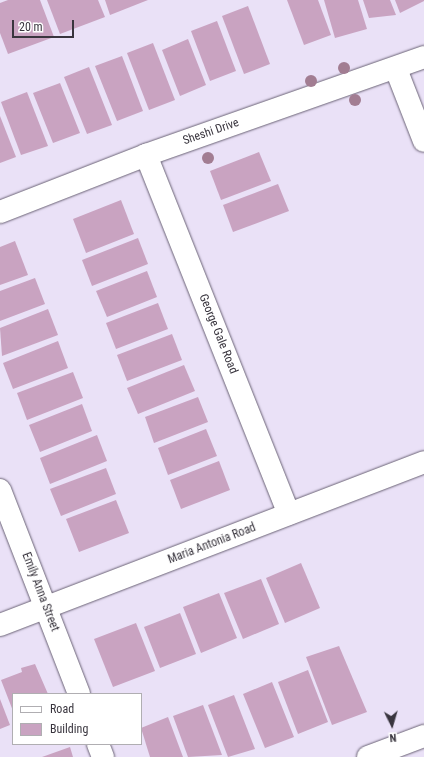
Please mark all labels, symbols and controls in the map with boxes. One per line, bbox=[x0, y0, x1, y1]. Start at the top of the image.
scale bar bbox=[14, 12, 76, 38]
text: 20 m bbox=[19, 20, 43, 34]
street label: Sheshi Drive bbox=[181, 116, 241, 148]
street label: George Gale Road bbox=[195, 292, 241, 376]
street label: Maria Antonia Road bbox=[166, 521, 258, 567]
street label: Emily Anna Street bbox=[18, 550, 62, 634]
legend bbox=[12, 693, 142, 745]
text: Road bbox=[50, 702, 74, 716]
north arrow bbox=[372, 705, 412, 745]
text: Building bbox=[50, 722, 88, 736]
text: N bbox=[389, 731, 397, 744]

